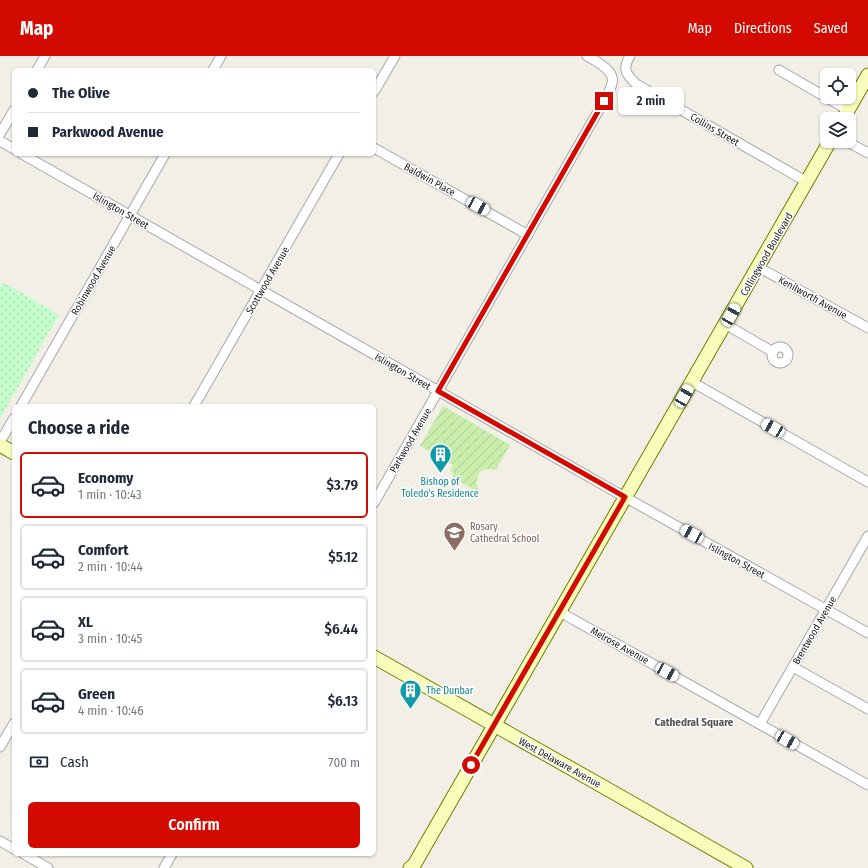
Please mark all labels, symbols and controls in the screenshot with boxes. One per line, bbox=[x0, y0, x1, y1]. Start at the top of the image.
text: Map bbox=[20, 17, 53, 40]
text: Map bbox=[688, 20, 712, 37]
text: Directions bbox=[734, 20, 792, 37]
text: Saved bbox=[814, 20, 848, 37]
map controls bbox=[820, 68, 856, 148]
button: locate bbox=[820, 68, 856, 104]
text: The Olive bbox=[52, 84, 110, 102]
callout: 2 min bbox=[618, 87, 684, 115]
route end bbox=[595, 92, 613, 110]
text: 2 min bbox=[637, 93, 665, 108]
street label: Collins Street bbox=[688, 111, 742, 149]
button: layers bbox=[820, 112, 856, 148]
text: Parkwood Avenue bbox=[52, 123, 164, 141]
street label: Baldwin Place bbox=[402, 161, 457, 199]
street label: Islington Street bbox=[90, 190, 151, 232]
car bbox=[465, 195, 491, 217]
street label: Collingwood Boulevard bbox=[738, 211, 796, 298]
street label: Robinwood Avenue bbox=[69, 243, 119, 317]
street label: Scottwood Avenue bbox=[244, 245, 292, 316]
street label: Kenilworth Avenue bbox=[776, 274, 849, 322]
car bbox=[720, 302, 742, 328]
street label: Islington Street bbox=[372, 351, 433, 393]
car bbox=[673, 383, 695, 409]
street label: Parkwood Avenue bbox=[388, 406, 434, 475]
text: Choose a ride bbox=[28, 417, 130, 439]
car bbox=[760, 417, 786, 439]
building icon: Bishop of Toledo's Residence bbox=[427, 442, 453, 475]
icon: car bbox=[30, 467, 66, 503]
text: Economy bbox=[78, 469, 133, 487]
text: $3.79 bbox=[326, 476, 358, 494]
place label: Bishop of Toledo's Residence bbox=[401, 476, 479, 500]
text: 1 min · 10:43 bbox=[78, 487, 142, 502]
school or university icon: Rosary Cathedral School bbox=[442, 519, 468, 552]
place label: Rosary Cathedral School bbox=[470, 521, 540, 545]
car bbox=[679, 523, 705, 545]
icon: car bbox=[30, 539, 66, 575]
street label: Islington Street bbox=[706, 540, 767, 582]
text: Comfort bbox=[78, 541, 129, 559]
text: $5.12 bbox=[328, 548, 358, 566]
text: 2 min · 10:44 bbox=[78, 559, 143, 574]
street label: Brentwood Avenue bbox=[790, 594, 839, 667]
icon: car bbox=[30, 611, 66, 647]
text: XL bbox=[78, 613, 93, 631]
text: $6.44 bbox=[325, 620, 358, 638]
street label: Melrose Avenue bbox=[588, 625, 651, 667]
text: 3 min · 10:45 bbox=[78, 631, 143, 646]
car bbox=[654, 661, 680, 683]
building icon: The Dunbar bbox=[398, 677, 424, 710]
icon: car bbox=[30, 683, 66, 719]
text: Green bbox=[78, 685, 115, 703]
place label: The Dunbar bbox=[426, 685, 474, 697]
text: $6.13 bbox=[328, 692, 358, 710]
text: 4 min · 10:46 bbox=[78, 703, 144, 718]
district label: Cathedral Square bbox=[655, 716, 734, 729]
car bbox=[774, 729, 800, 751]
street label: West Delaware Avenue bbox=[516, 735, 603, 791]
icon: cash bbox=[28, 751, 50, 773]
text: Cash bbox=[60, 753, 89, 771]
text: 700 m bbox=[328, 755, 360, 770]
route start bbox=[462, 756, 480, 774]
button: Confirm bbox=[28, 802, 360, 848]

